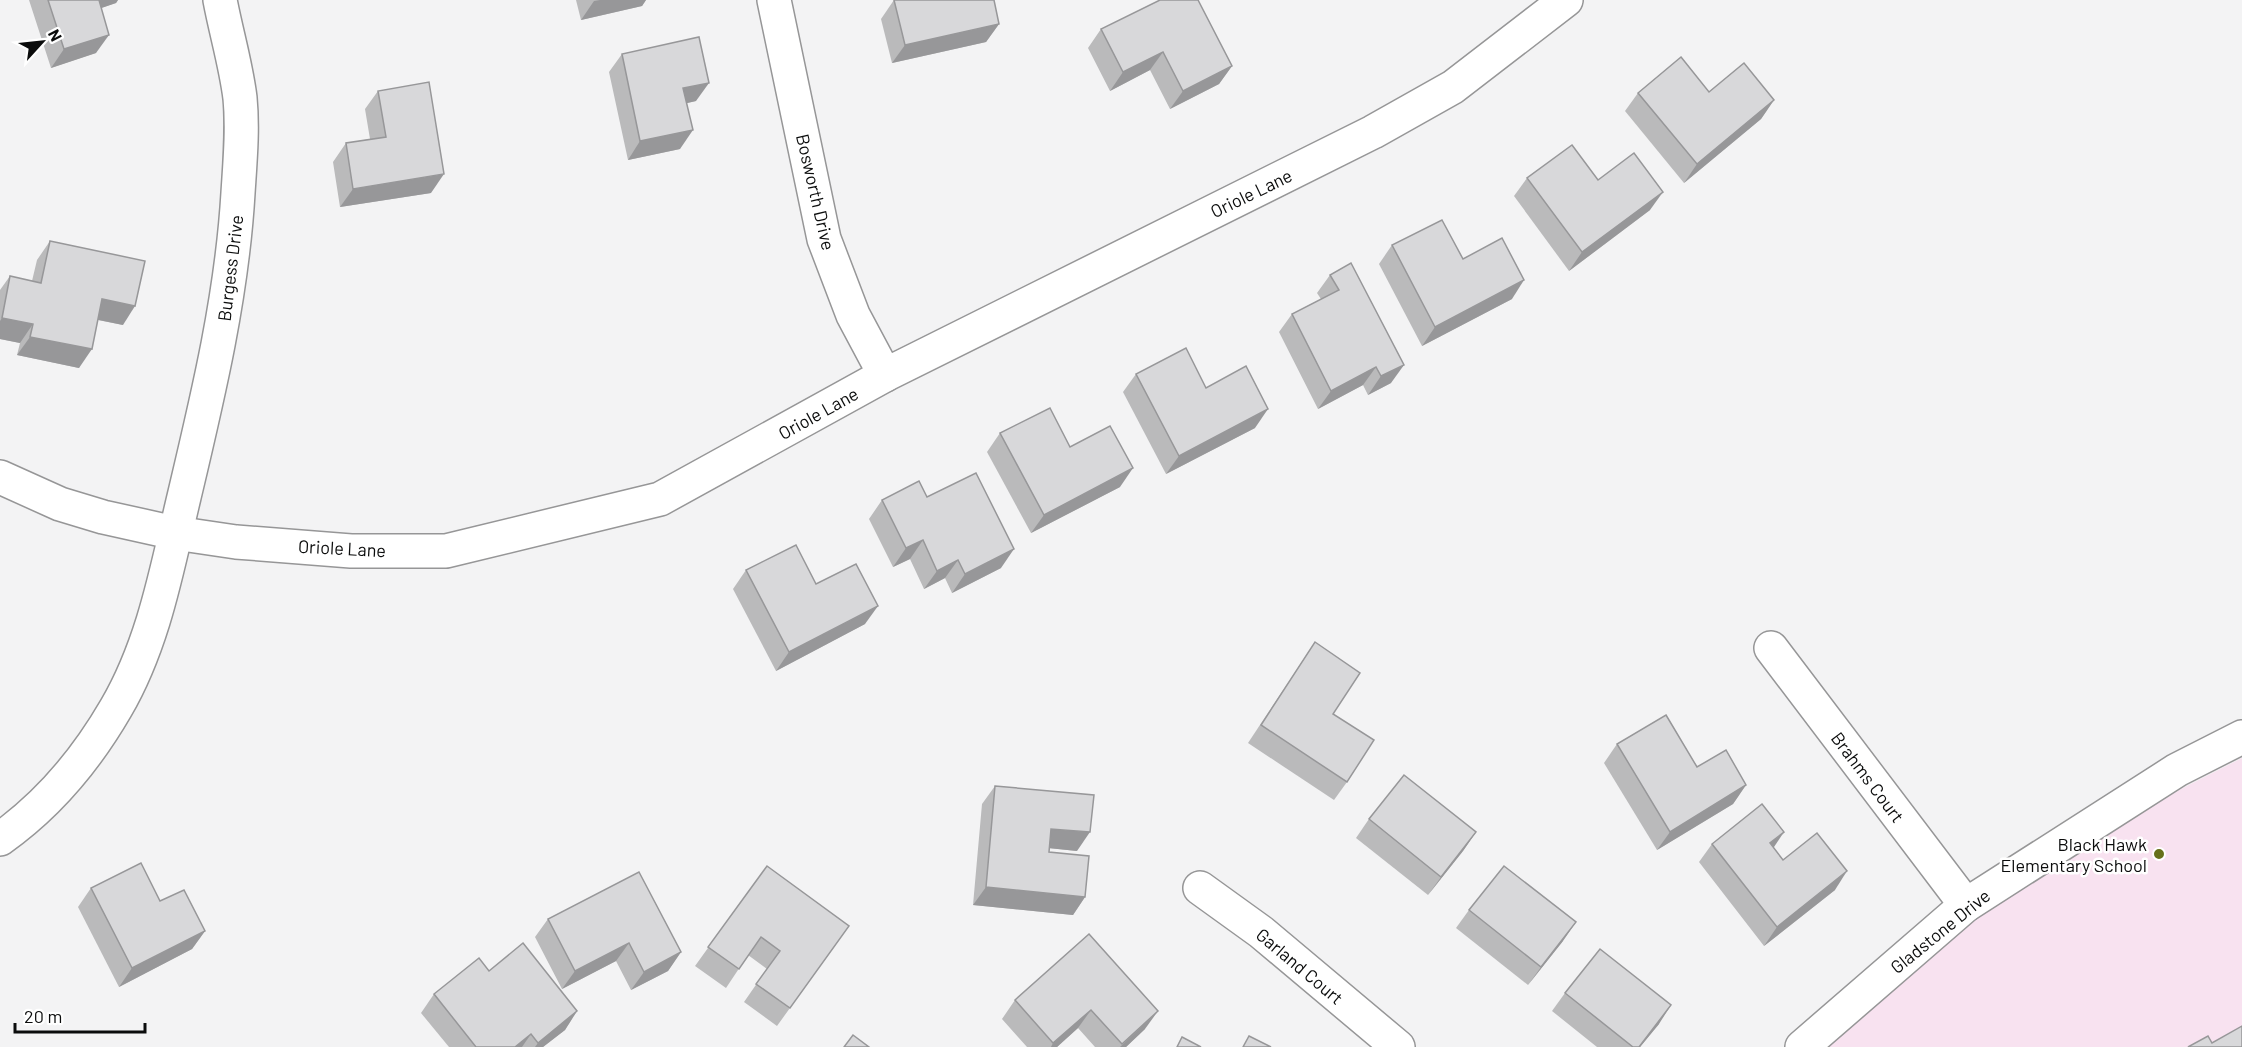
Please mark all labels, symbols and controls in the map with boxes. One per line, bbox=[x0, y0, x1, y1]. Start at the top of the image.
north arrow bbox=[12, 12, 72, 72]
text: N bbox=[45, 26, 67, 44]
street label: Bosworth Drive bbox=[792, 132, 840, 252]
street label: Oriole Lane bbox=[1207, 164, 1295, 222]
street label: Burgess Drive bbox=[213, 214, 247, 322]
street label: Oriole Lane bbox=[774, 382, 862, 444]
street label: Oriole Lane bbox=[297, 535, 387, 561]
street label: Brahms Court bbox=[1827, 727, 1909, 827]
place label: Black Hawk Elementary School bbox=[2000, 833, 2147, 876]
marker: Black Hawk Elementary School bbox=[2152, 847, 2166, 861]
street label: Gladstone Drive bbox=[1886, 884, 1994, 978]
street label: Garland Court bbox=[1252, 923, 1348, 1009]
scale bar bbox=[15, 996, 146, 1034]
text: 20 m bbox=[24, 1005, 62, 1027]

